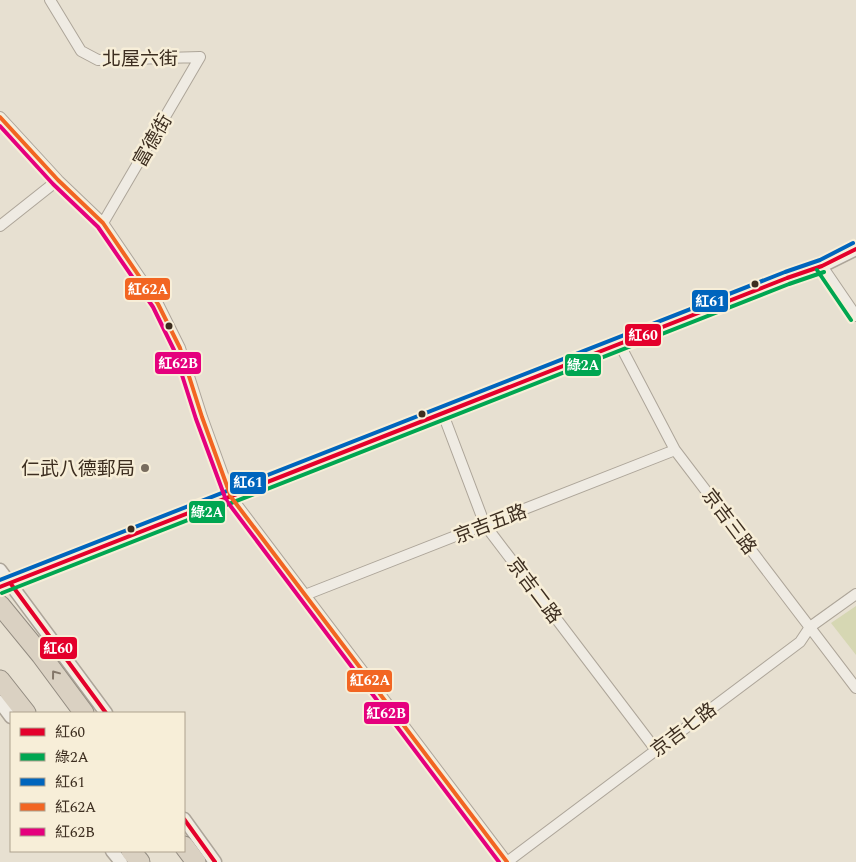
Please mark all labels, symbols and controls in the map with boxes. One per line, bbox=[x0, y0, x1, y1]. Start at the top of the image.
street label: 北屋六街 bbox=[102, 45, 178, 74]
street label: 富德街 bbox=[126, 109, 180, 173]
line badge: 紅62A bbox=[124, 277, 171, 301]
text: 紅62A bbox=[128, 279, 168, 300]
unlabelled marker bbox=[750, 279, 760, 289]
line badge: 紅61 bbox=[691, 289, 729, 313]
text: 紅61 bbox=[695, 291, 725, 312]
unlabelled marker bbox=[164, 321, 174, 331]
line badge: 紅60 bbox=[624, 323, 662, 347]
text: 紅60 bbox=[628, 325, 658, 346]
line badge: 紅62B bbox=[154, 351, 202, 375]
text: 紅62B bbox=[158, 353, 198, 374]
line badge: 綠2A bbox=[564, 353, 602, 377]
text: 綠2A bbox=[567, 355, 600, 376]
unlabelled marker bbox=[417, 409, 427, 419]
place label: 仁武八德郵局 bbox=[21, 455, 135, 484]
marker: 仁武八德郵局 bbox=[139, 462, 151, 474]
line badge: 紅61 bbox=[229, 471, 267, 495]
text: 紅61 bbox=[233, 472, 263, 493]
street label: 京吉三路 bbox=[694, 483, 763, 561]
street label: 京吉五路 bbox=[450, 497, 531, 552]
line badge: 綠2A bbox=[188, 500, 226, 524]
text: 綠2A bbox=[191, 502, 224, 523]
unlabelled marker bbox=[126, 524, 136, 534]
street label: 京吉二路 bbox=[499, 552, 568, 630]
line badge: 紅60 bbox=[39, 636, 78, 660]
text: 紅60 bbox=[43, 638, 73, 659]
line badge: 紅62A bbox=[346, 669, 393, 693]
one-way arrow bbox=[52, 670, 61, 680]
text: 紅62A bbox=[350, 670, 390, 691]
street label: 京吉七路 bbox=[645, 696, 723, 765]
line badge: 紅62B bbox=[363, 701, 410, 725]
text: 紅62B bbox=[366, 703, 406, 724]
legend bbox=[10, 712, 185, 852]
text: 紅60 bbox=[55, 721, 85, 744]
text: 綠2A bbox=[55, 746, 89, 769]
text: 紅61 bbox=[55, 771, 85, 794]
text: 紅62A bbox=[55, 796, 96, 819]
text: 紅62B bbox=[55, 821, 95, 844]

